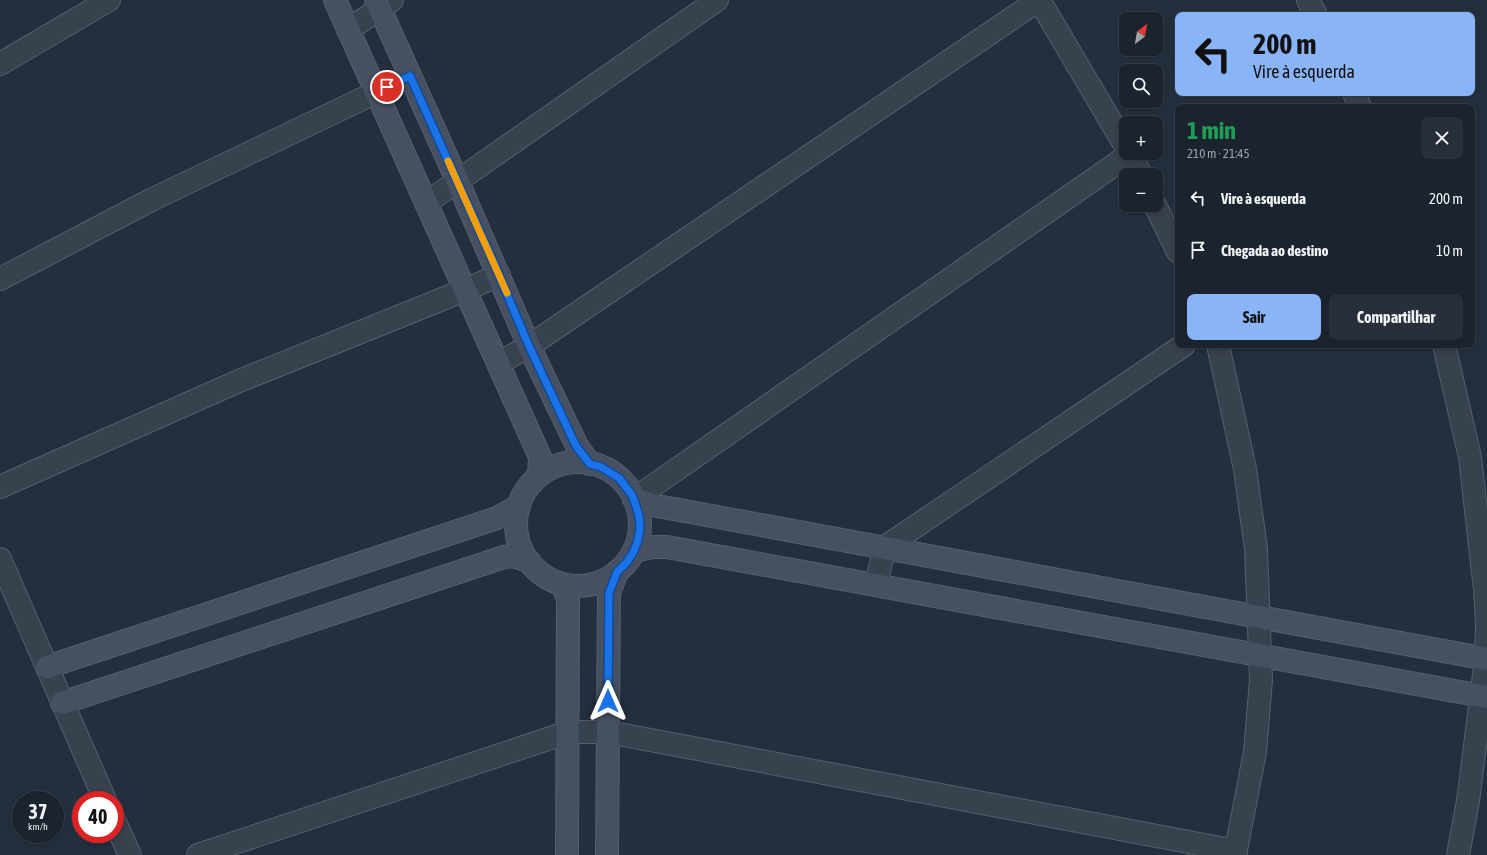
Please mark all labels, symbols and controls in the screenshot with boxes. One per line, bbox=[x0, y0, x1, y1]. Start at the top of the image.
north arrow bbox=[1119, 12, 1163, 56]
map controls bbox=[1119, 12, 1163, 212]
icon: left bbox=[1187, 28, 1239, 80]
text: 200 m bbox=[1253, 28, 1316, 60]
text: Vire à esquerda bbox=[1253, 61, 1355, 82]
button: search bbox=[1119, 64, 1163, 108]
pin bbox=[370, 70, 404, 104]
icon: arrive bbox=[376, 76, 398, 98]
button: + bbox=[1119, 116, 1163, 160]
text: 1 min bbox=[1187, 117, 1236, 144]
button: close bbox=[1421, 117, 1463, 159]
text: 210 m · 21:45 bbox=[1187, 146, 1250, 161]
button: − bbox=[1119, 168, 1163, 212]
icon: left bbox=[1187, 187, 1209, 209]
text: Vire à esquerda bbox=[1221, 190, 1306, 207]
text: 200 m bbox=[1429, 190, 1463, 207]
icon: arrive bbox=[1187, 239, 1209, 261]
text: Chegada ao destino bbox=[1221, 242, 1329, 259]
text: 10 m bbox=[1436, 242, 1463, 259]
button: Sair bbox=[1187, 294, 1321, 340]
button: Compartilhar bbox=[1329, 294, 1463, 340]
position arrow bbox=[587, 680, 629, 722]
speed limit sign: 40 bbox=[72, 791, 124, 843]
text: 37 bbox=[29, 800, 47, 823]
text: km/h bbox=[28, 821, 48, 832]

